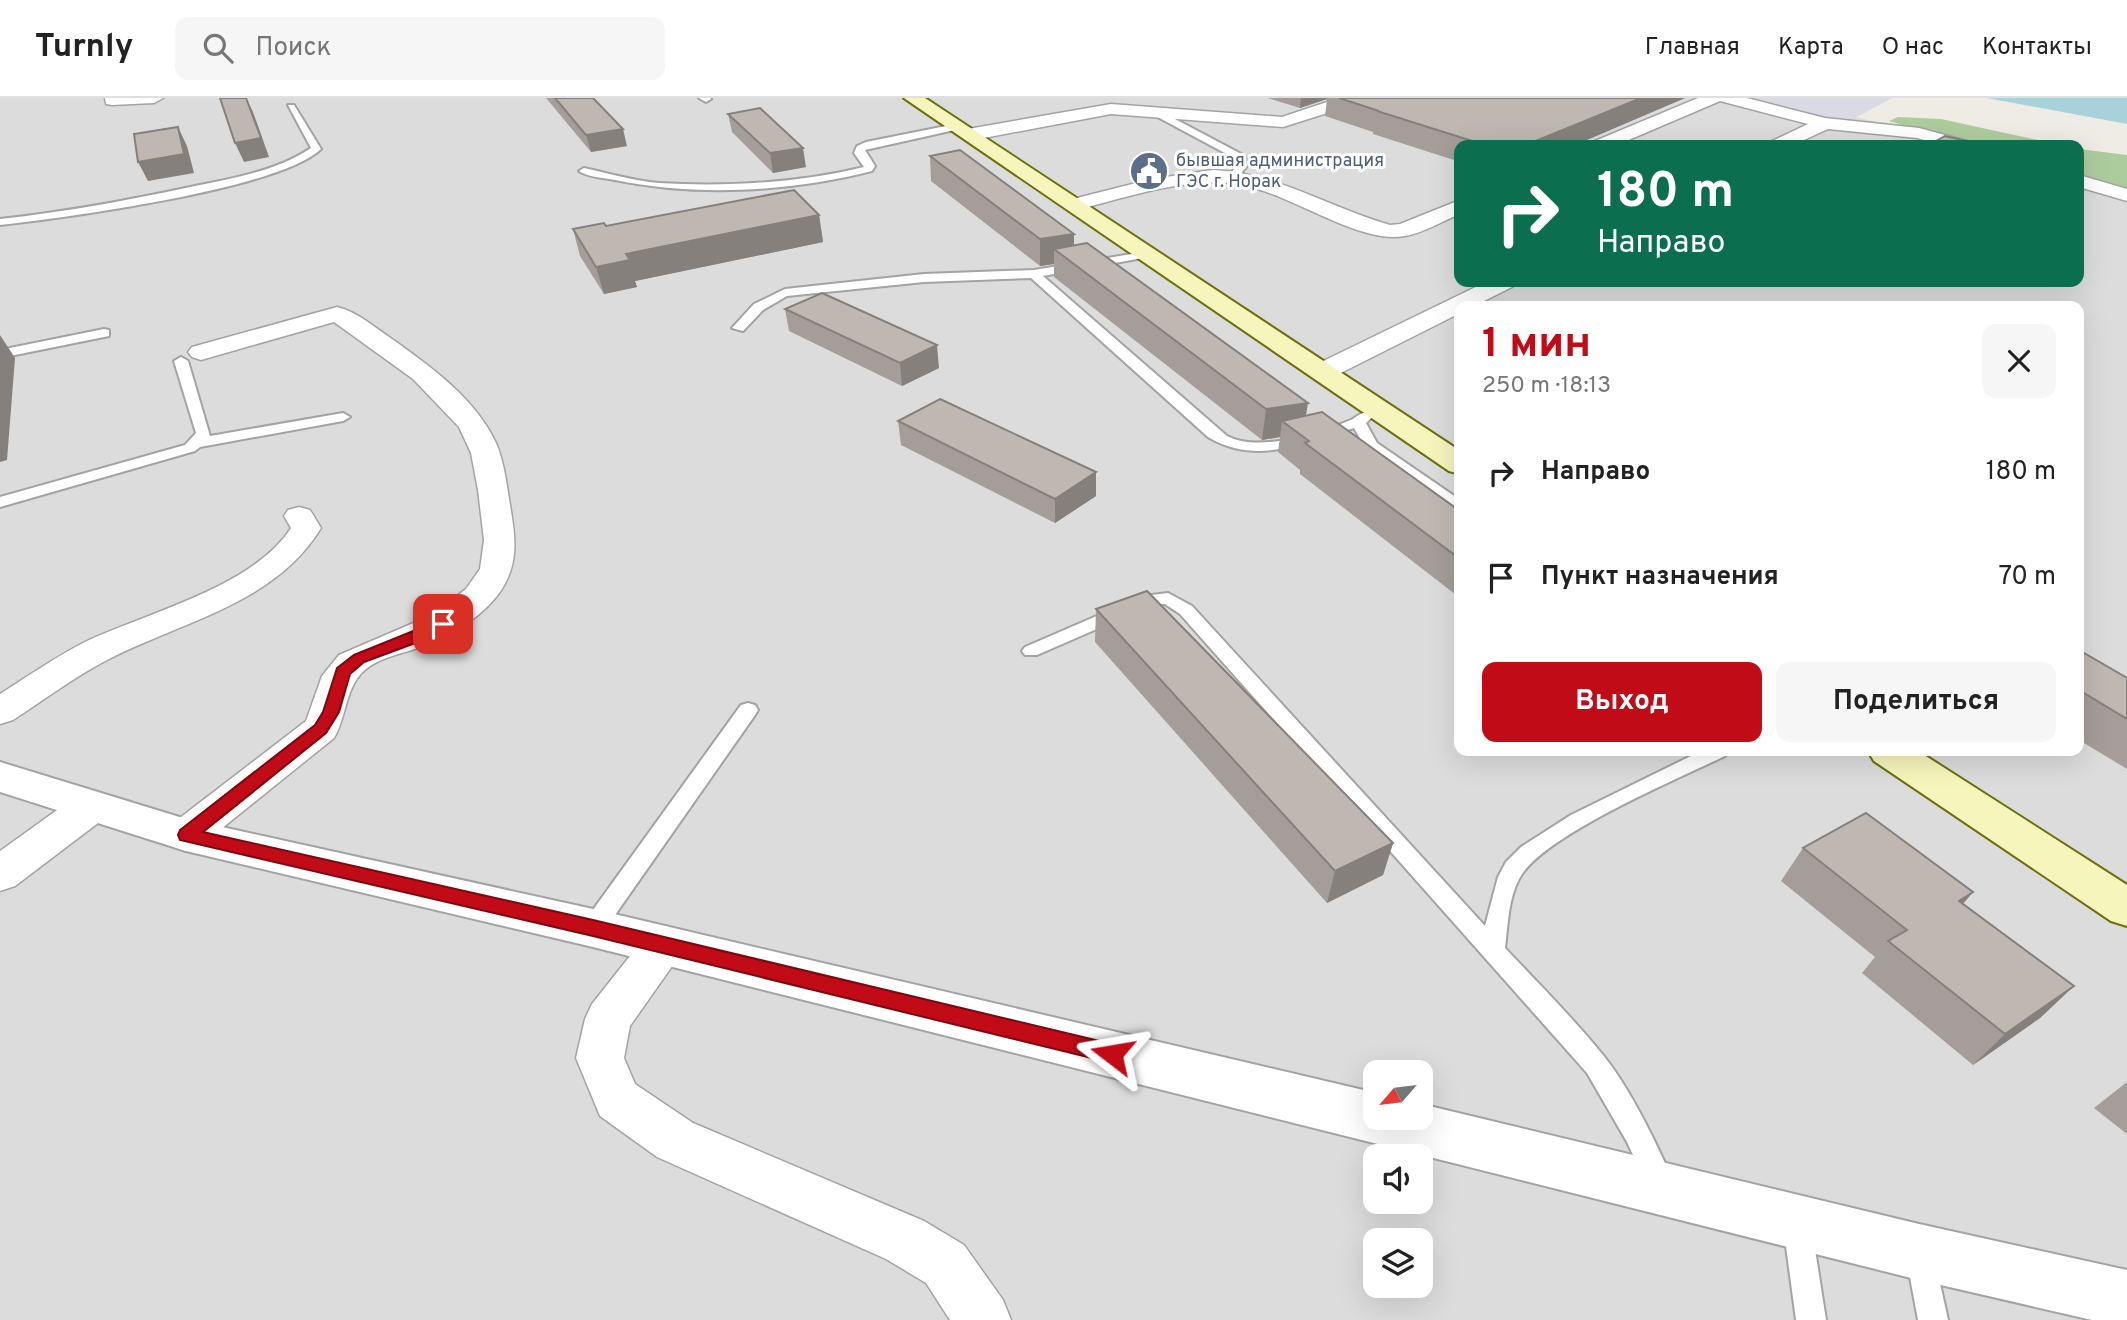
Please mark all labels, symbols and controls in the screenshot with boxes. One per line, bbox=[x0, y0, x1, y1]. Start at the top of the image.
search box bbox=[175, 17, 665, 80]
text: Turnly bbox=[35, 27, 133, 69]
icon: search bbox=[199, 29, 237, 67]
text: Поиск bbox=[255, 32, 331, 65]
text: Главная bbox=[1645, 33, 1740, 63]
text: Карта bbox=[1778, 33, 1844, 63]
text: О нас bbox=[1882, 33, 1944, 63]
text: Контакты bbox=[1982, 33, 2092, 63]
public building icon: бывшая администрация ГЭС г. Норак bbox=[1128, 150, 1170, 192]
place label: бывшая администрация ГЭС г. Норак bbox=[1176, 150, 1384, 194]
text: 180 m bbox=[1597, 163, 1734, 225]
icon: right bbox=[1482, 168, 1573, 259]
text: Направо bbox=[1597, 224, 1725, 264]
text: 1 мин bbox=[1482, 319, 1591, 372]
button: close bbox=[1982, 324, 2056, 398]
text: 250 m · 18:13 bbox=[1482, 372, 1611, 401]
icon: right bbox=[1482, 454, 1520, 492]
text: Направо bbox=[1541, 456, 1650, 489]
text: 180 m bbox=[1986, 456, 2056, 489]
icon: arrive bbox=[1482, 559, 1520, 597]
text: Пункт назначения bbox=[1541, 561, 1779, 594]
text: 70 m bbox=[1998, 561, 2056, 594]
pin bbox=[413, 594, 473, 654]
icon: arrive bbox=[424, 605, 462, 643]
button: Выход bbox=[1482, 662, 1762, 742]
button: Поделиться bbox=[1776, 662, 2056, 742]
position arrow bbox=[1075, 1017, 1149, 1091]
north arrow bbox=[1363, 1060, 1433, 1130]
map controls bbox=[1363, 1060, 1433, 1298]
button: sound bbox=[1363, 1144, 1433, 1214]
button: layers bbox=[1363, 1228, 1433, 1298]

